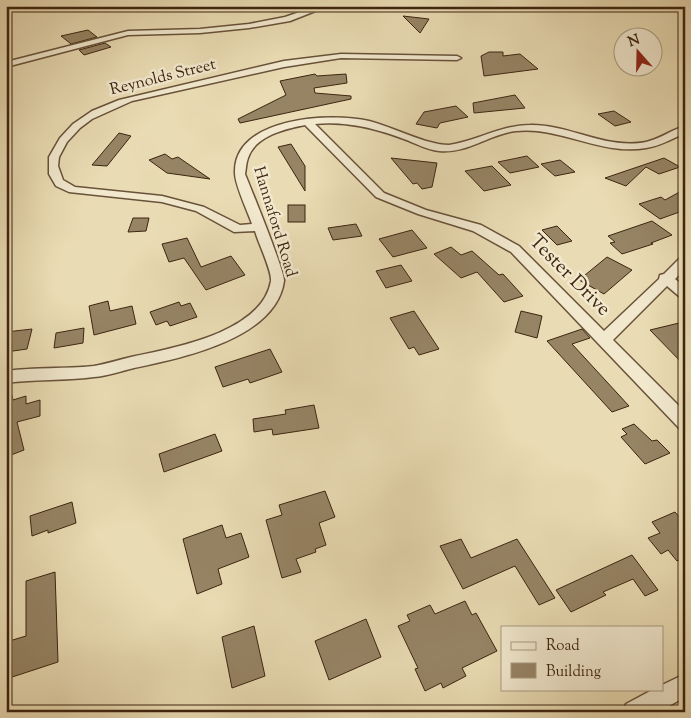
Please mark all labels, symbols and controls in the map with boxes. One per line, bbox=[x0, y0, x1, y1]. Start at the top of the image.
north arrow bbox=[614, 28, 664, 78]
text: N bbox=[626, 30, 643, 53]
street label: Reynolds Street bbox=[108, 54, 219, 102]
street label: Hannaford Road bbox=[246, 164, 302, 280]
street label: Tester Drive bbox=[521, 228, 617, 324]
legend bbox=[501, 626, 664, 690]
text: Road bbox=[546, 636, 580, 657]
text: Building bbox=[546, 662, 601, 683]

